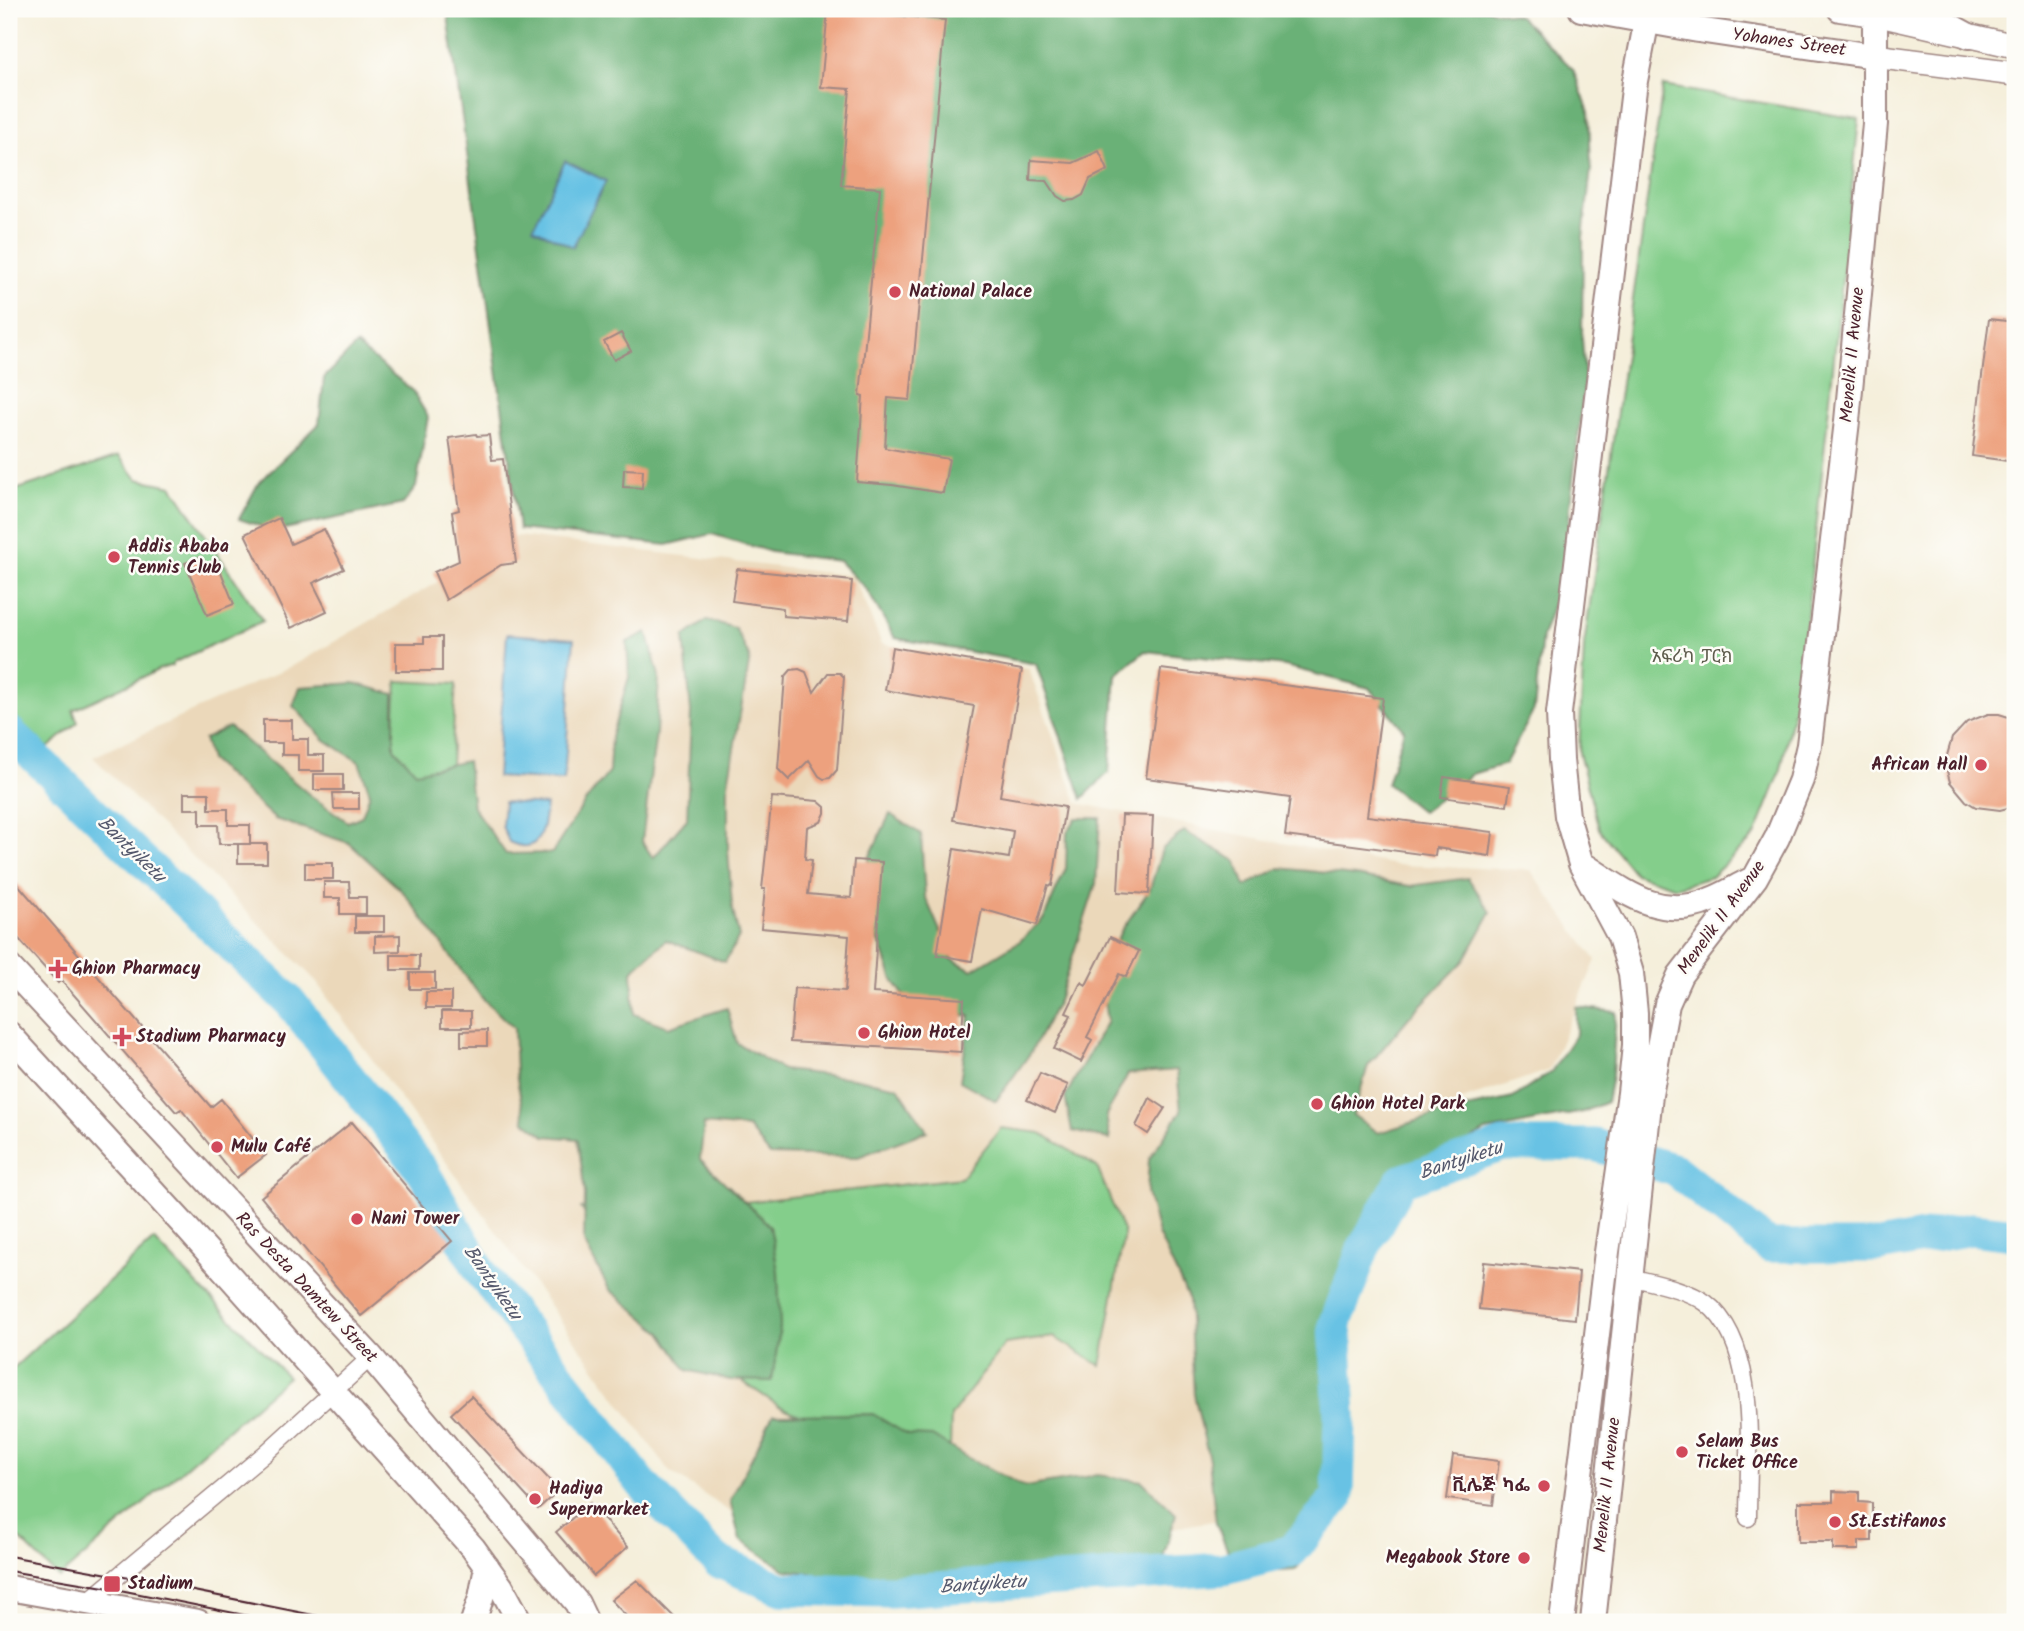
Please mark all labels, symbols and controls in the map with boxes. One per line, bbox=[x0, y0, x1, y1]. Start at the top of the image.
street label: Yohanes Street bbox=[1730, 21, 1849, 65]
place label: National Palace bbox=[909, 278, 1032, 307]
marker: National Palace bbox=[887, 284, 903, 300]
street label: Menelik II Avenue bbox=[1833, 286, 1873, 424]
place label: Addis Ababa Tennis Club bbox=[128, 533, 229, 583]
marker: Addis Ababa Tennis Club bbox=[106, 549, 122, 565]
park label: አፍሪካ ፓርክ bbox=[1651, 643, 1733, 672]
place label: African Hall bbox=[1871, 751, 1967, 780]
marker: African Hall bbox=[1973, 757, 1989, 773]
water label: Bantyiketu bbox=[90, 809, 174, 892]
street label: Menelik II Avenue bbox=[1670, 855, 1774, 981]
place label: Ghion Pharmacy bbox=[72, 955, 201, 984]
marker: Ghion Pharmacy bbox=[50, 961, 66, 977]
place label: Ghion Hotel bbox=[878, 1019, 970, 1048]
place label: Stadium Pharmacy bbox=[136, 1023, 286, 1052]
marker: Ghion Hotel bbox=[856, 1025, 872, 1041]
marker: Stadium Pharmacy bbox=[114, 1029, 130, 1045]
place label: Ghion Hotel Park bbox=[1331, 1090, 1466, 1119]
marker: Ghion Hotel Park bbox=[1309, 1096, 1325, 1112]
place label: Mulu Café bbox=[231, 1133, 311, 1162]
water label: Bantyiketu bbox=[1416, 1133, 1508, 1189]
marker: Mulu Café bbox=[209, 1139, 225, 1155]
place label: Nani Tower bbox=[371, 1205, 461, 1234]
street label: Ras Desta Damtew Street bbox=[228, 1206, 385, 1371]
marker: Nani Tower bbox=[349, 1211, 365, 1227]
water label: Bantyiketu bbox=[455, 1239, 530, 1328]
street label: Menelik II Avenue bbox=[1586, 1416, 1630, 1554]
place label: Selam Bus Ticket Office bbox=[1696, 1428, 1798, 1478]
marker: Selam Bus Ticket Office bbox=[1674, 1444, 1690, 1460]
place label: ቪሌጅ ካፌ bbox=[1452, 1472, 1530, 1501]
place label: Hadiya Supermarket bbox=[549, 1475, 650, 1525]
marker: ቪሌጅ ካፌ bbox=[1536, 1478, 1552, 1494]
marker: Hadiya Supermarket bbox=[527, 1491, 543, 1507]
place label: St.Estifanos bbox=[1849, 1508, 1947, 1537]
marker: St.Estifanos bbox=[1827, 1514, 1843, 1530]
place label: Megabook Store bbox=[1386, 1544, 1510, 1573]
marker: Megabook Store bbox=[1516, 1550, 1532, 1566]
water label: Bantyiketu bbox=[939, 1567, 1029, 1603]
place label: Stadium bbox=[128, 1570, 193, 1599]
marker: Stadium bbox=[102, 1574, 122, 1594]

